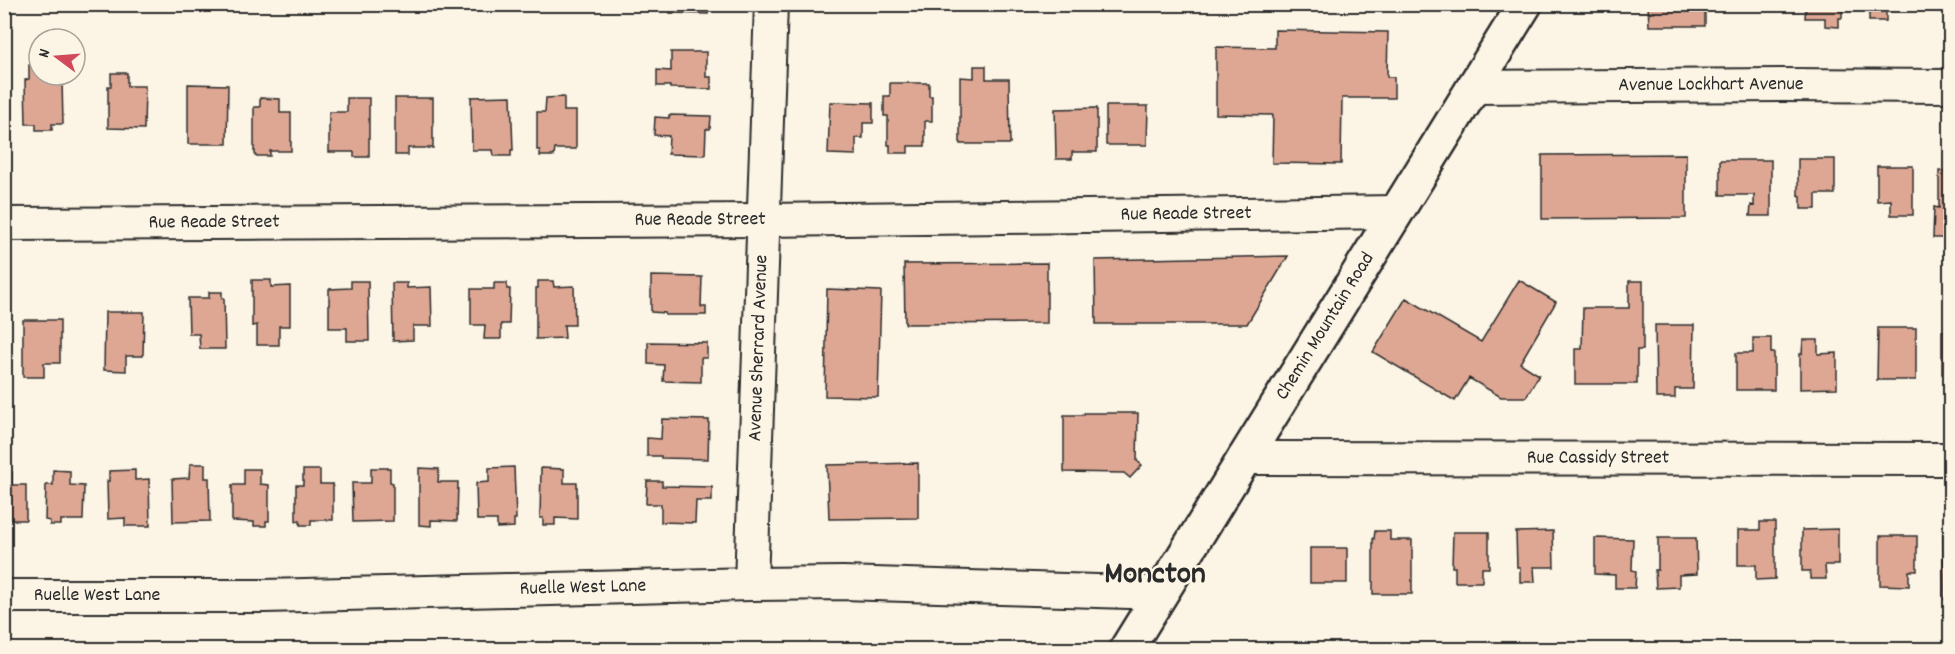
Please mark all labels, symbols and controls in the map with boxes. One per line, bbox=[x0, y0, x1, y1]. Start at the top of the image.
north arrow bbox=[27, 27, 87, 87]
text: N bbox=[33, 46, 57, 61]
street label: Avenue Lockhart Avenue bbox=[1618, 71, 1804, 100]
street label: Rue Reade Street bbox=[1120, 200, 1252, 229]
street label: Rue Reade Street bbox=[634, 206, 766, 235]
street label: Rue Reade Street bbox=[148, 209, 280, 237]
street label: Chemin Mountain Road bbox=[1269, 247, 1382, 406]
street label: Avenue Sherrard Avenue bbox=[742, 254, 776, 442]
street label: Rue Cassidy Street bbox=[1527, 444, 1669, 473]
district label: Moncton bbox=[1104, 553, 1206, 599]
street label: Ruelle West Lane bbox=[519, 573, 647, 604]
street label: Ruelle West Lane bbox=[34, 582, 160, 610]

